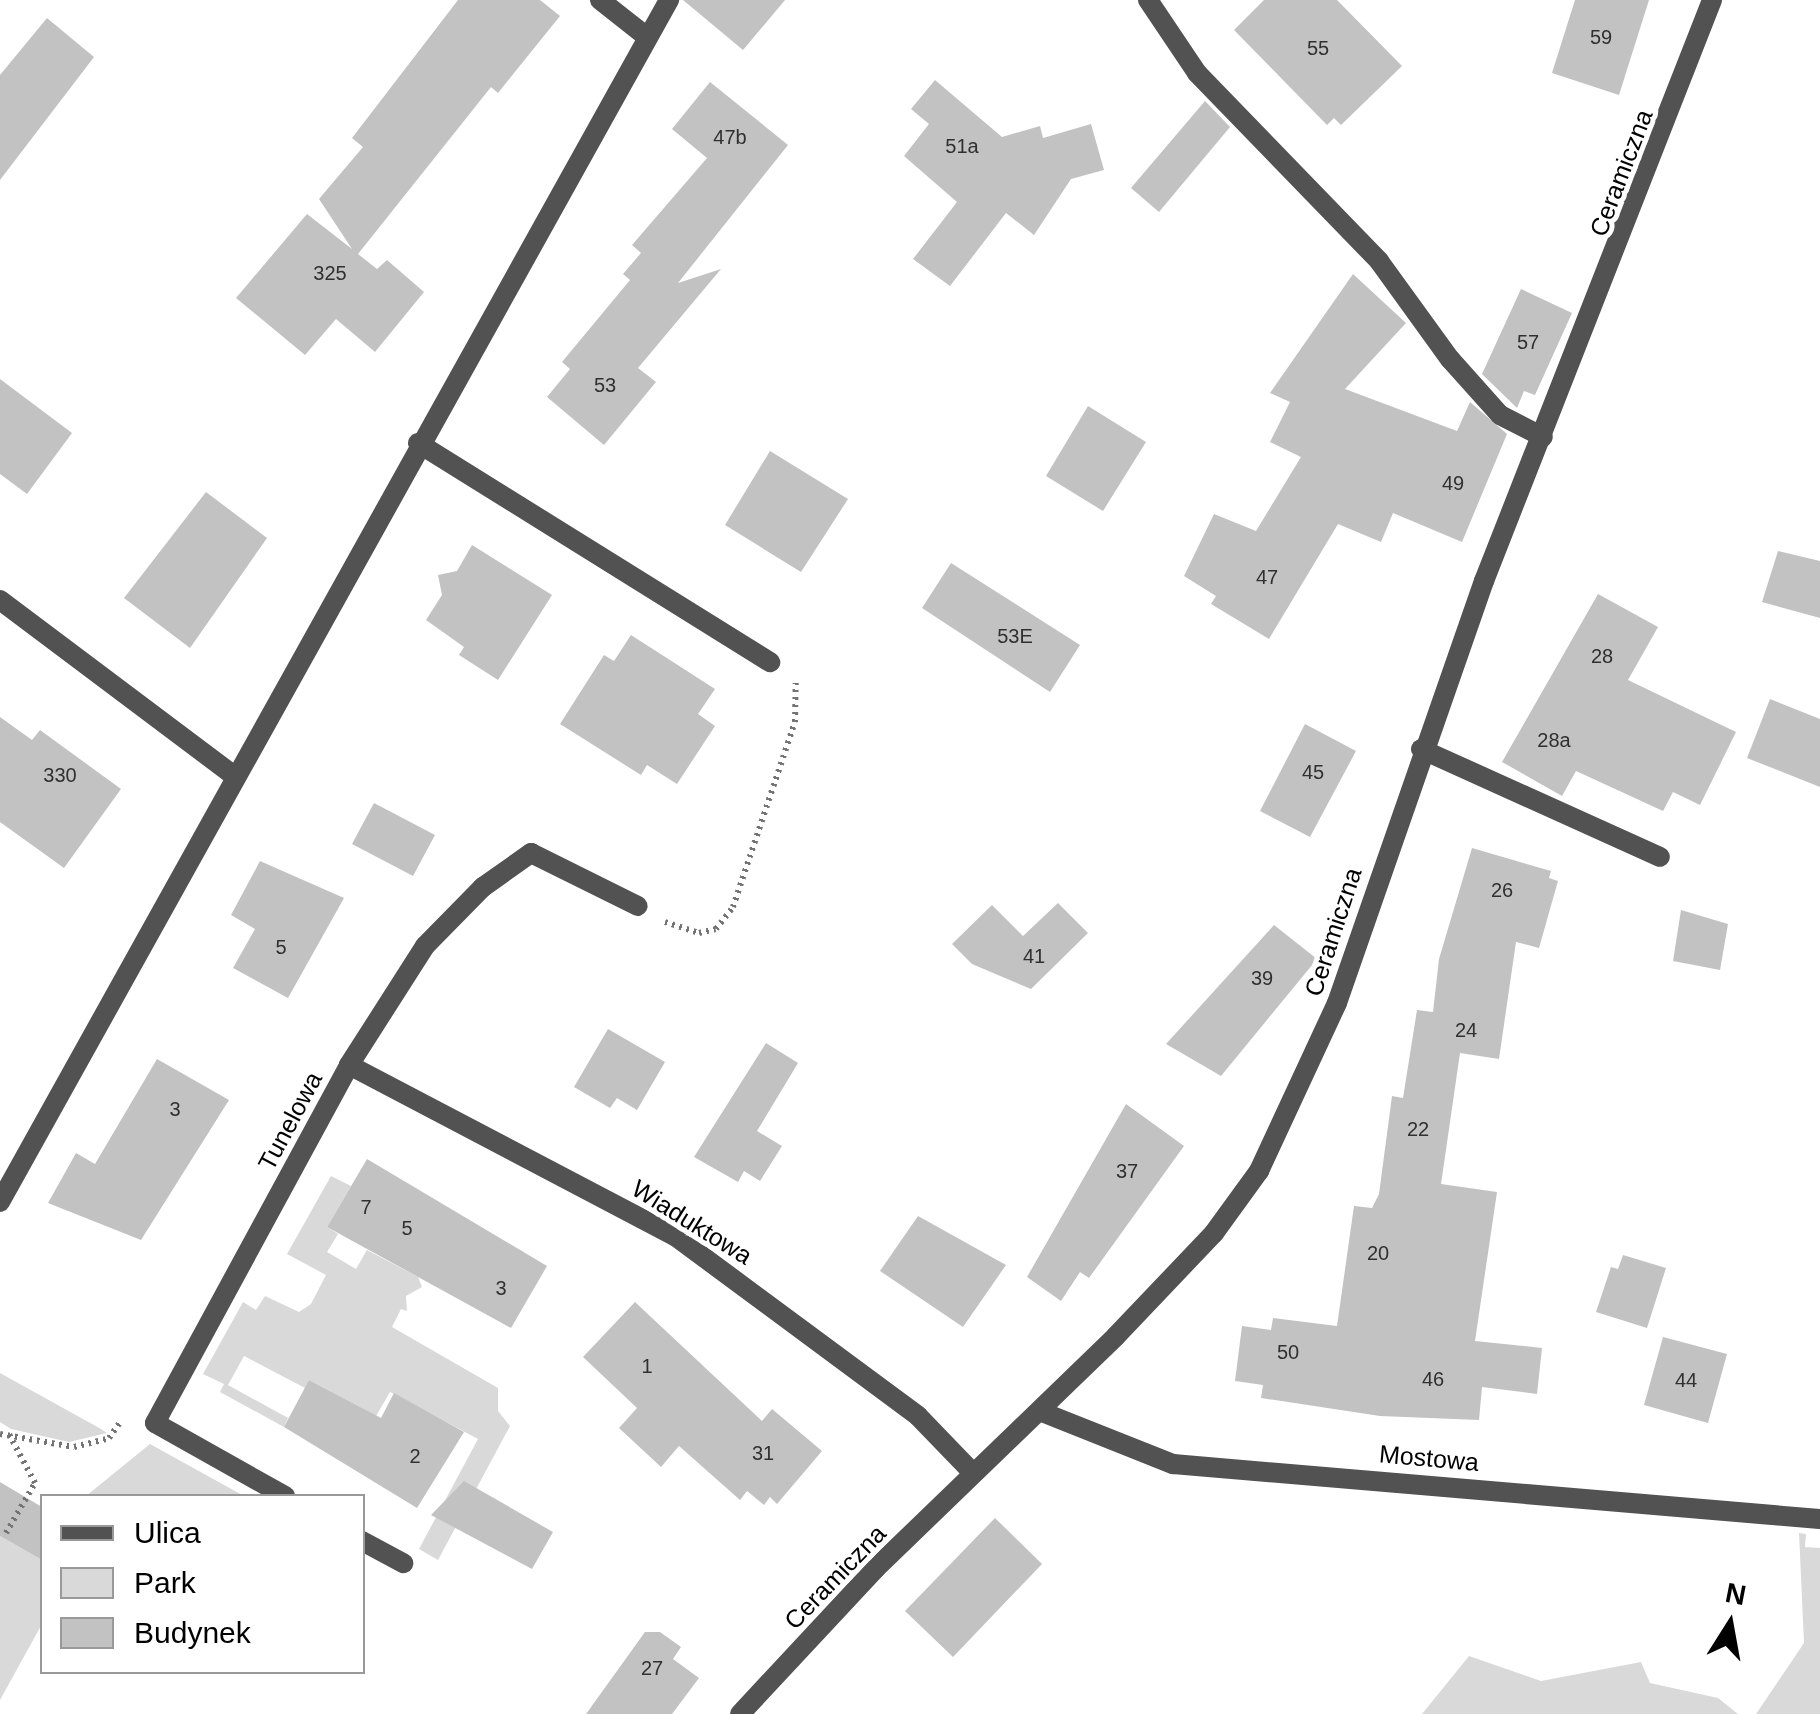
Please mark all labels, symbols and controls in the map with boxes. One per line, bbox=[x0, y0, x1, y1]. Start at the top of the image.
house number: 59 bbox=[1590, 25, 1612, 49]
house number: 55 bbox=[1307, 36, 1329, 60]
street label: Ceramiczna bbox=[1583, 105, 1659, 241]
house number: 47b bbox=[713, 125, 747, 149]
house number: 51a bbox=[945, 134, 979, 158]
house number: 325 bbox=[313, 261, 347, 285]
house number: 57 bbox=[1517, 330, 1539, 354]
house number: 53 bbox=[594, 373, 616, 397]
house number: 49 bbox=[1442, 471, 1464, 495]
house number: 47 bbox=[1256, 565, 1278, 589]
house number: 53E bbox=[997, 624, 1033, 648]
house number: 28 bbox=[1591, 644, 1613, 668]
house number: 28a bbox=[1537, 728, 1571, 752]
house number: 45 bbox=[1302, 760, 1324, 784]
house number: 330 bbox=[43, 763, 77, 787]
street label: Ceramiczna bbox=[1298, 864, 1368, 1000]
house number: 26 bbox=[1491, 878, 1513, 902]
house number: 5 bbox=[275, 935, 287, 959]
house number: 41 bbox=[1023, 944, 1045, 968]
house number: 39 bbox=[1251, 966, 1273, 990]
house number: 24 bbox=[1455, 1018, 1477, 1042]
street label: Tunelowa bbox=[252, 1067, 328, 1175]
house number: 3 bbox=[169, 1097, 181, 1121]
house number: 22 bbox=[1407, 1117, 1429, 1141]
house number: 37 bbox=[1116, 1159, 1138, 1183]
street label: Wiaduktowa bbox=[626, 1173, 758, 1271]
house number: 7 bbox=[360, 1195, 372, 1219]
house number: 5 bbox=[401, 1216, 413, 1240]
house number: 20 bbox=[1367, 1241, 1389, 1265]
house number: 3 bbox=[495, 1276, 507, 1300]
house number: 50 bbox=[1277, 1340, 1299, 1364]
house number: 1 bbox=[641, 1354, 653, 1378]
house number: 46 bbox=[1422, 1367, 1444, 1391]
house number: 44 bbox=[1675, 1368, 1697, 1392]
street label: Mostowa bbox=[1378, 1439, 1480, 1477]
house number: 31 bbox=[752, 1441, 774, 1465]
house number: 2 bbox=[409, 1444, 421, 1468]
legend bbox=[40, 1494, 365, 1674]
text: Ulica bbox=[134, 1516, 201, 1549]
street label: Ceramiczna bbox=[778, 1519, 892, 1635]
text: Park bbox=[134, 1566, 196, 1599]
north arrow bbox=[1680, 1574, 1780, 1674]
text: N bbox=[1723, 1577, 1749, 1611]
text: Budynek bbox=[134, 1616, 251, 1649]
house number: 27 bbox=[641, 1656, 663, 1680]

